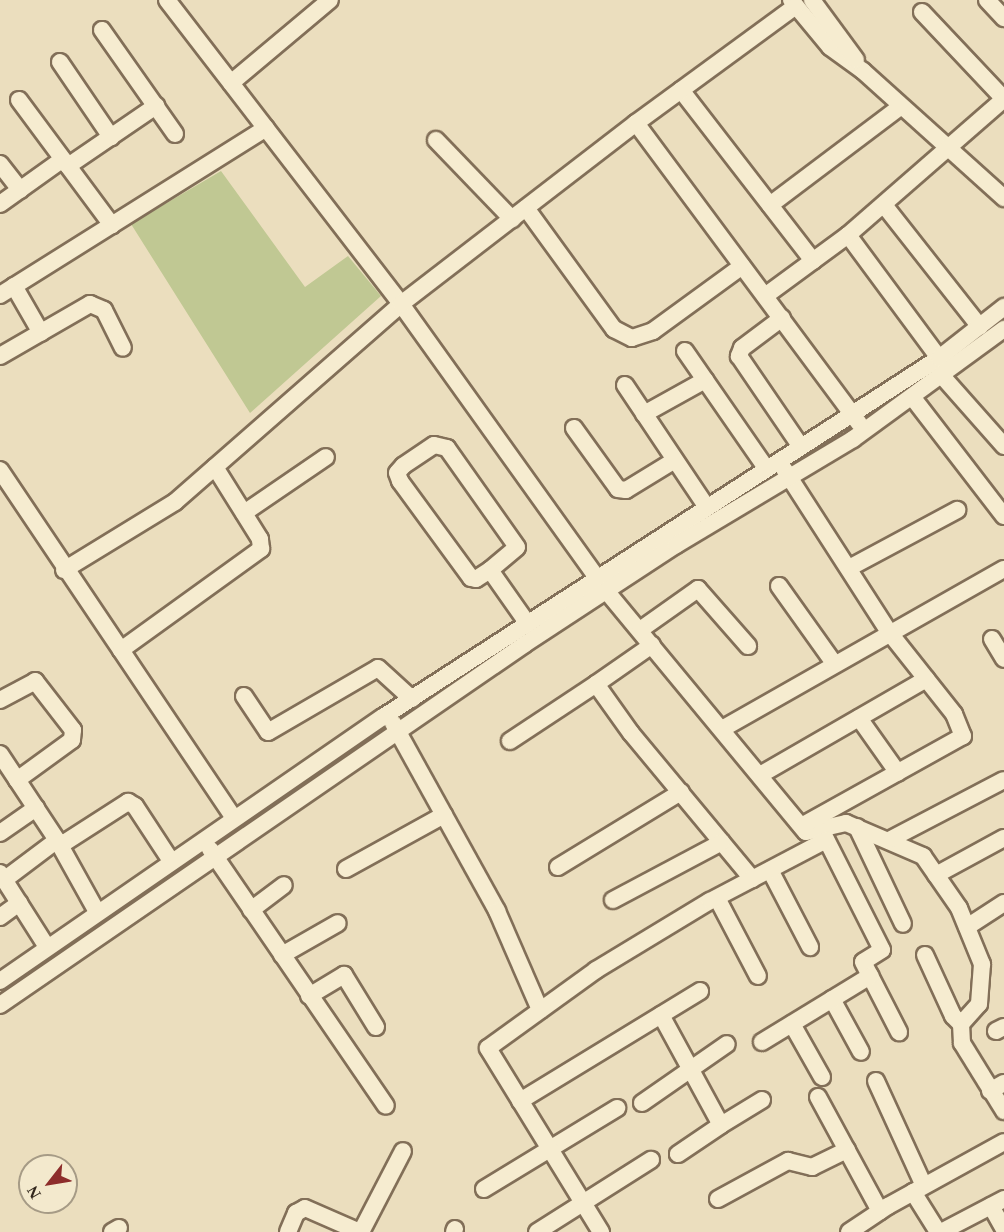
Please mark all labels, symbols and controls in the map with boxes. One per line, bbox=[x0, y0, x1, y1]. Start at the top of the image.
north arrow bbox=[18, 1154, 78, 1214]
text: N bbox=[24, 1183, 44, 1202]

